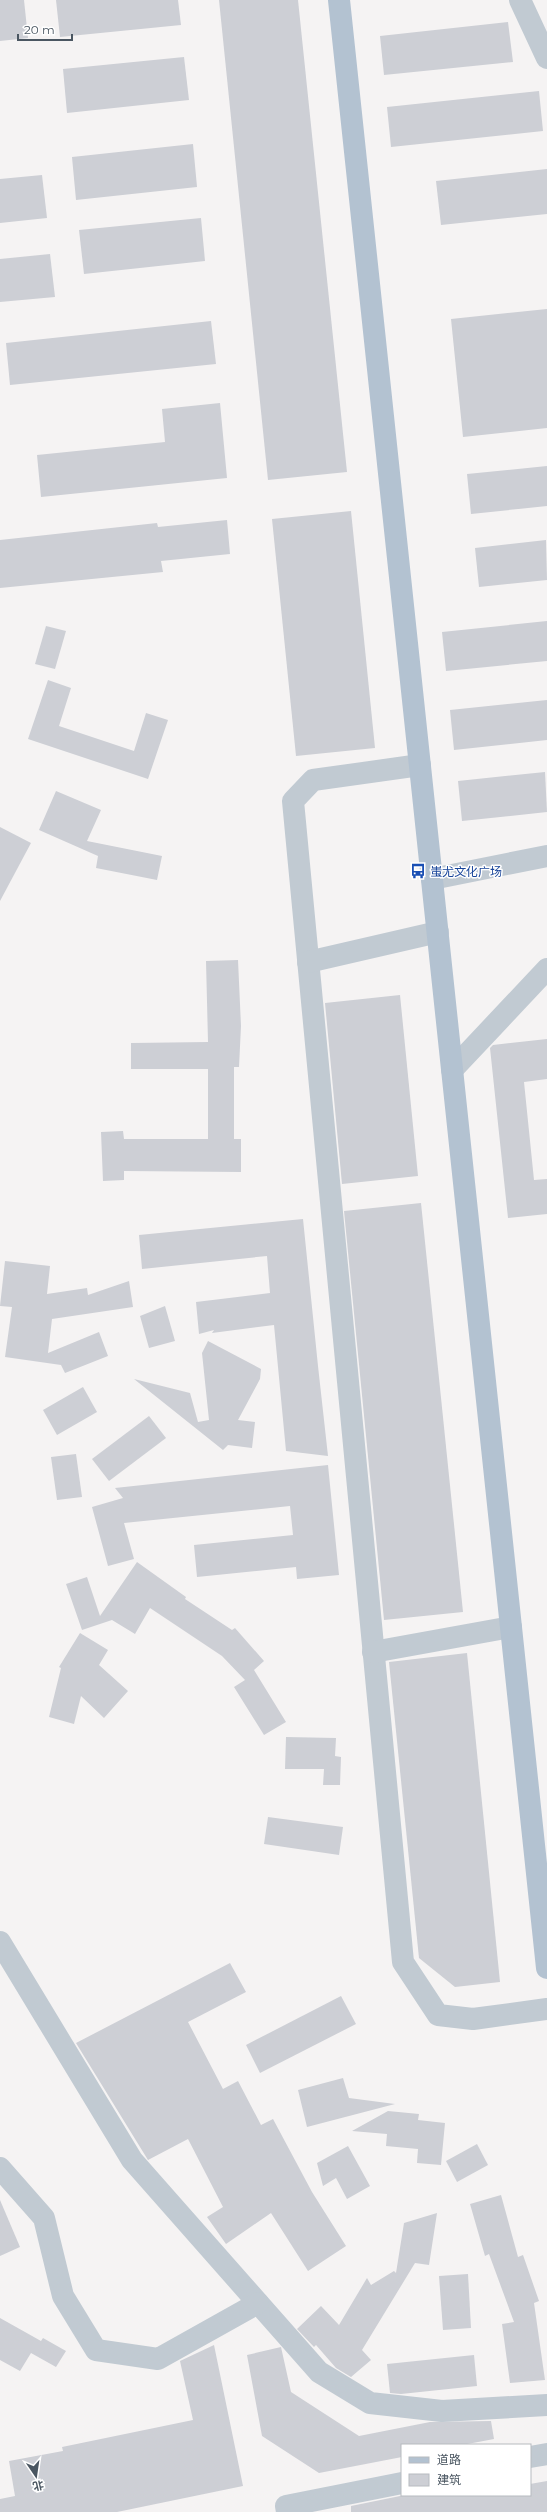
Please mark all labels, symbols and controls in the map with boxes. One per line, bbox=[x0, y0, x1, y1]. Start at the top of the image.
scale bar bbox=[18, 16, 72, 42]
text: 20 m bbox=[24, 22, 55, 37]
bus stop icon: 蚩尤文化广场 bbox=[409, 862, 427, 880]
place label: 蚩尤文化广场 bbox=[430, 864, 502, 879]
legend bbox=[401, 2444, 531, 2496]
text: 道路 bbox=[437, 2452, 461, 2467]
north arrow bbox=[16, 2456, 56, 2496]
text: 建筑 bbox=[437, 2472, 461, 2487]
text: 北 bbox=[31, 2478, 45, 2494]

